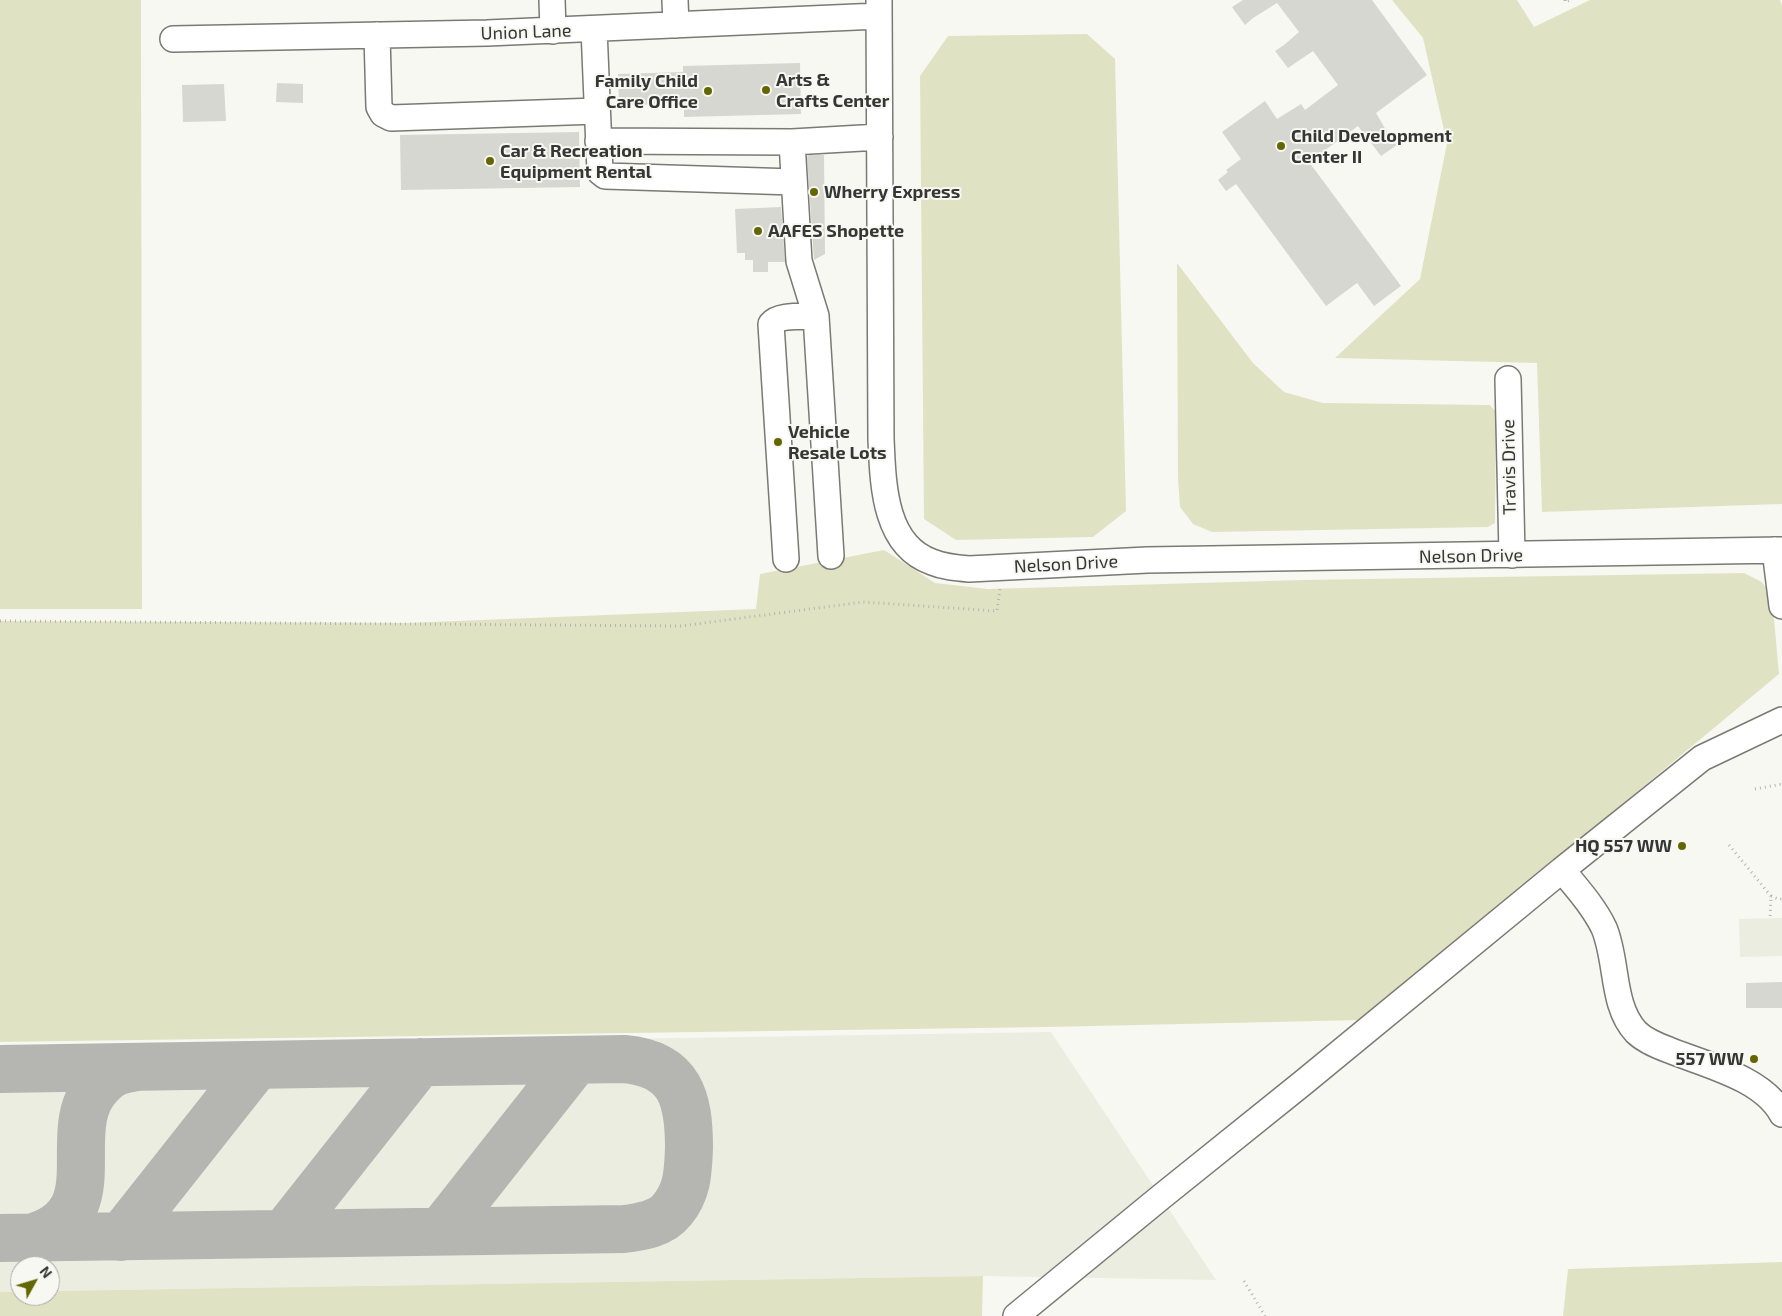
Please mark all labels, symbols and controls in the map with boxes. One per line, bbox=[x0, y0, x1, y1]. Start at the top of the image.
street label: Union Lane bbox=[480, 20, 572, 44]
place label: Arts & Crafts Center bbox=[776, 69, 889, 112]
place label: Family Child Care Office bbox=[595, 70, 698, 112]
marker: Arts & Crafts Center bbox=[760, 84, 772, 96]
marker: Family Child Care Office bbox=[702, 85, 714, 97]
place label: Child Development Center II bbox=[1291, 125, 1452, 168]
place label: Car & Recreation Equipment Rental bbox=[500, 140, 652, 182]
marker: Child Development Center II bbox=[1275, 140, 1287, 152]
marker: Car & Recreation Equipment Rental bbox=[484, 155, 496, 167]
place label: Wherry Express bbox=[824, 181, 960, 203]
marker: Wherry Express bbox=[808, 186, 820, 198]
place label: AAFES Shopette bbox=[768, 220, 904, 242]
marker: AAFES Shopette bbox=[752, 225, 764, 237]
street label: Travis Drive bbox=[1497, 419, 1521, 515]
place label: Vehicle Resale Lots bbox=[788, 421, 887, 464]
marker: Vehicle Resale Lots bbox=[772, 436, 784, 448]
street label: Nelson Drive bbox=[1419, 544, 1523, 568]
street label: Nelson Drive bbox=[1013, 550, 1119, 578]
place label: HQ 557 WW bbox=[1575, 835, 1672, 857]
marker: HQ 557 WW bbox=[1676, 840, 1688, 852]
place label: 557 WW bbox=[1676, 1048, 1744, 1070]
marker: 557 WW bbox=[1748, 1053, 1760, 1065]
north arrow bbox=[10, 1256, 60, 1306]
text: N bbox=[36, 1263, 56, 1281]

